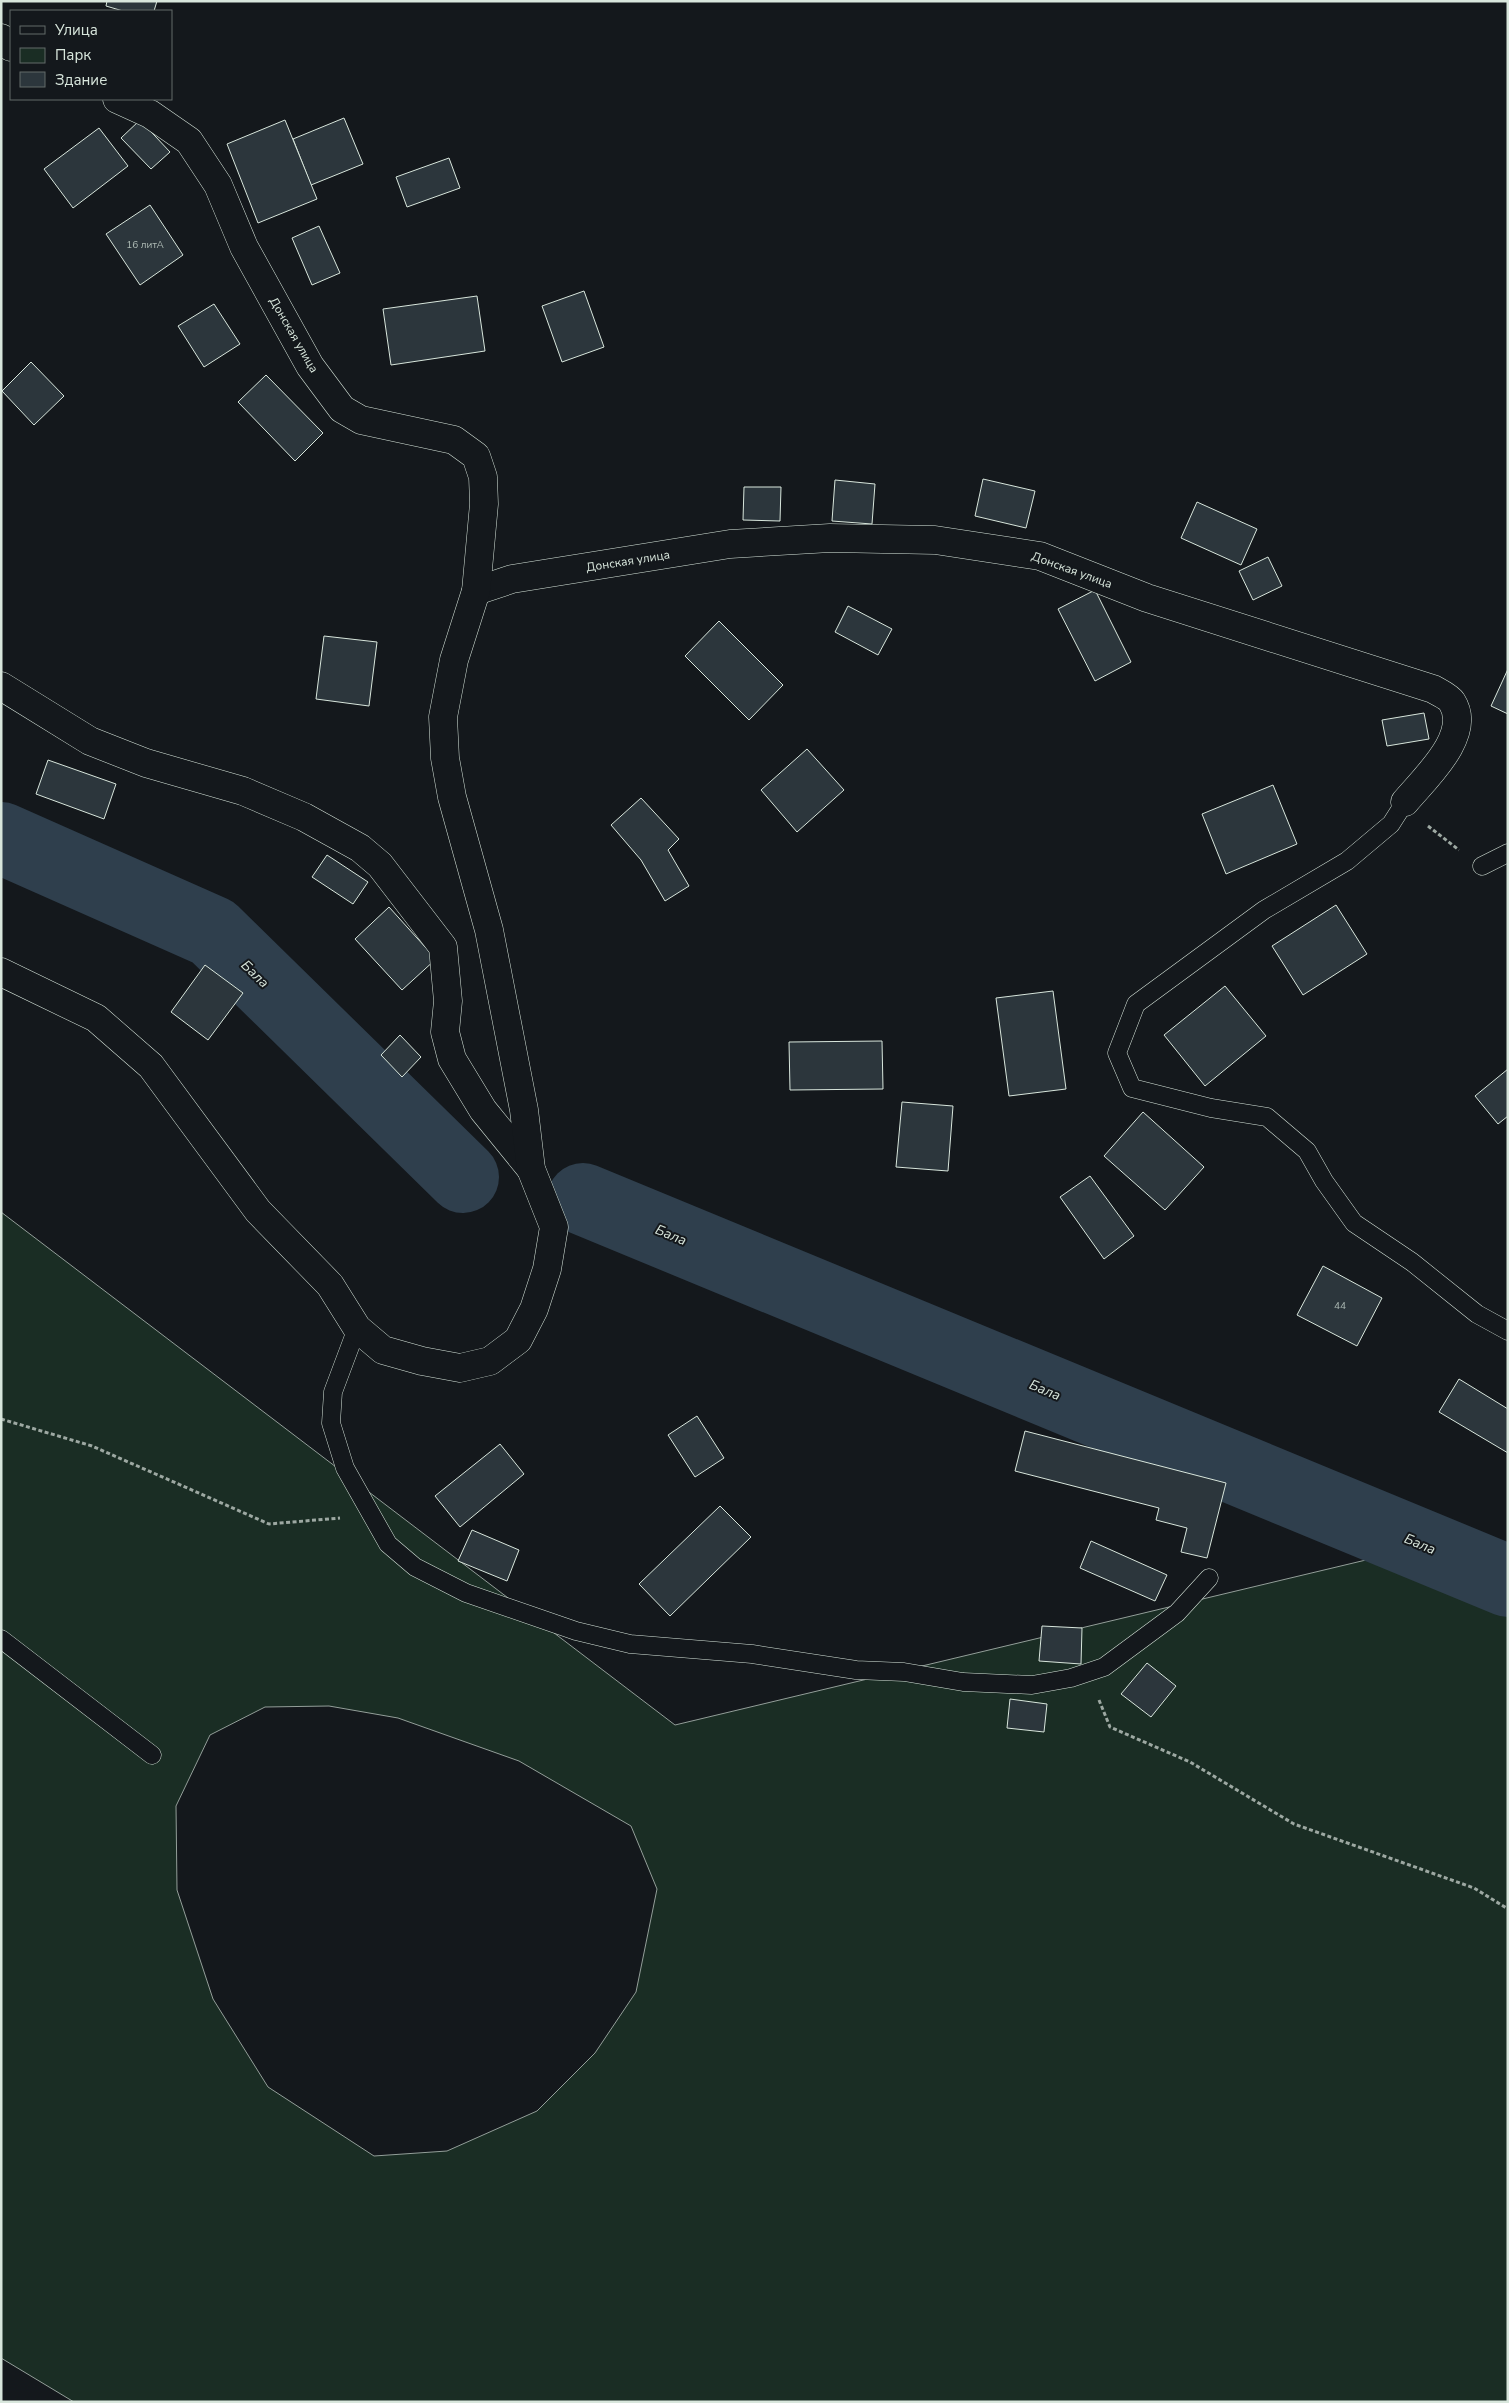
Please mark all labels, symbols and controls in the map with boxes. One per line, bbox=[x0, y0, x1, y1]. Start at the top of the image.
legend bbox=[10, 10, 172, 100]
text: Улица bbox=[54, 20, 98, 40]
text: Парк bbox=[55, 45, 91, 65]
text: Здание bbox=[55, 70, 107, 90]
house number: 16 литА bbox=[126, 238, 164, 252]
street label: Донская улица bbox=[266, 294, 322, 376]
street label: Донская улица bbox=[585, 546, 671, 576]
street label: Донская улица bbox=[1029, 548, 1115, 592]
water label: Бала bbox=[237, 956, 273, 992]
water label: Бала bbox=[652, 1220, 690, 1250]
house number: 44 bbox=[1334, 1299, 1346, 1313]
water label: Бала bbox=[1026, 1375, 1064, 1405]
water label: Бала bbox=[1401, 1529, 1439, 1559]

